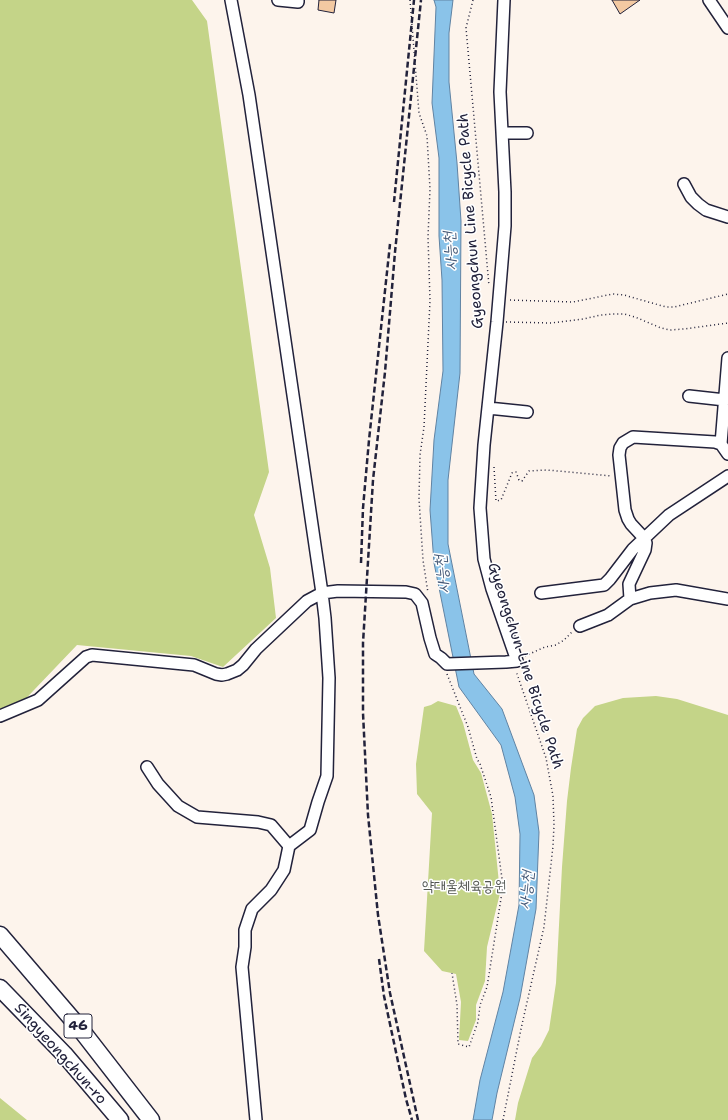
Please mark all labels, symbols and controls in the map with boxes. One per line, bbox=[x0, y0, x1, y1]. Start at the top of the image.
street label: Gyeongchun Line Bicycle Path bbox=[454, 113, 488, 329]
water label: 사능천 bbox=[440, 231, 462, 271]
water label: 사능천 bbox=[431, 554, 455, 594]
street label: Gyeongchun Line Bicycle Path bbox=[483, 560, 567, 772]
water label: 사능천 bbox=[515, 870, 539, 910]
park label: 약대울체육공원 bbox=[422, 878, 506, 896]
street label: Singyeongchun-ro bbox=[10, 1000, 110, 1108]
road number: 46 bbox=[64, 1014, 92, 1038]

